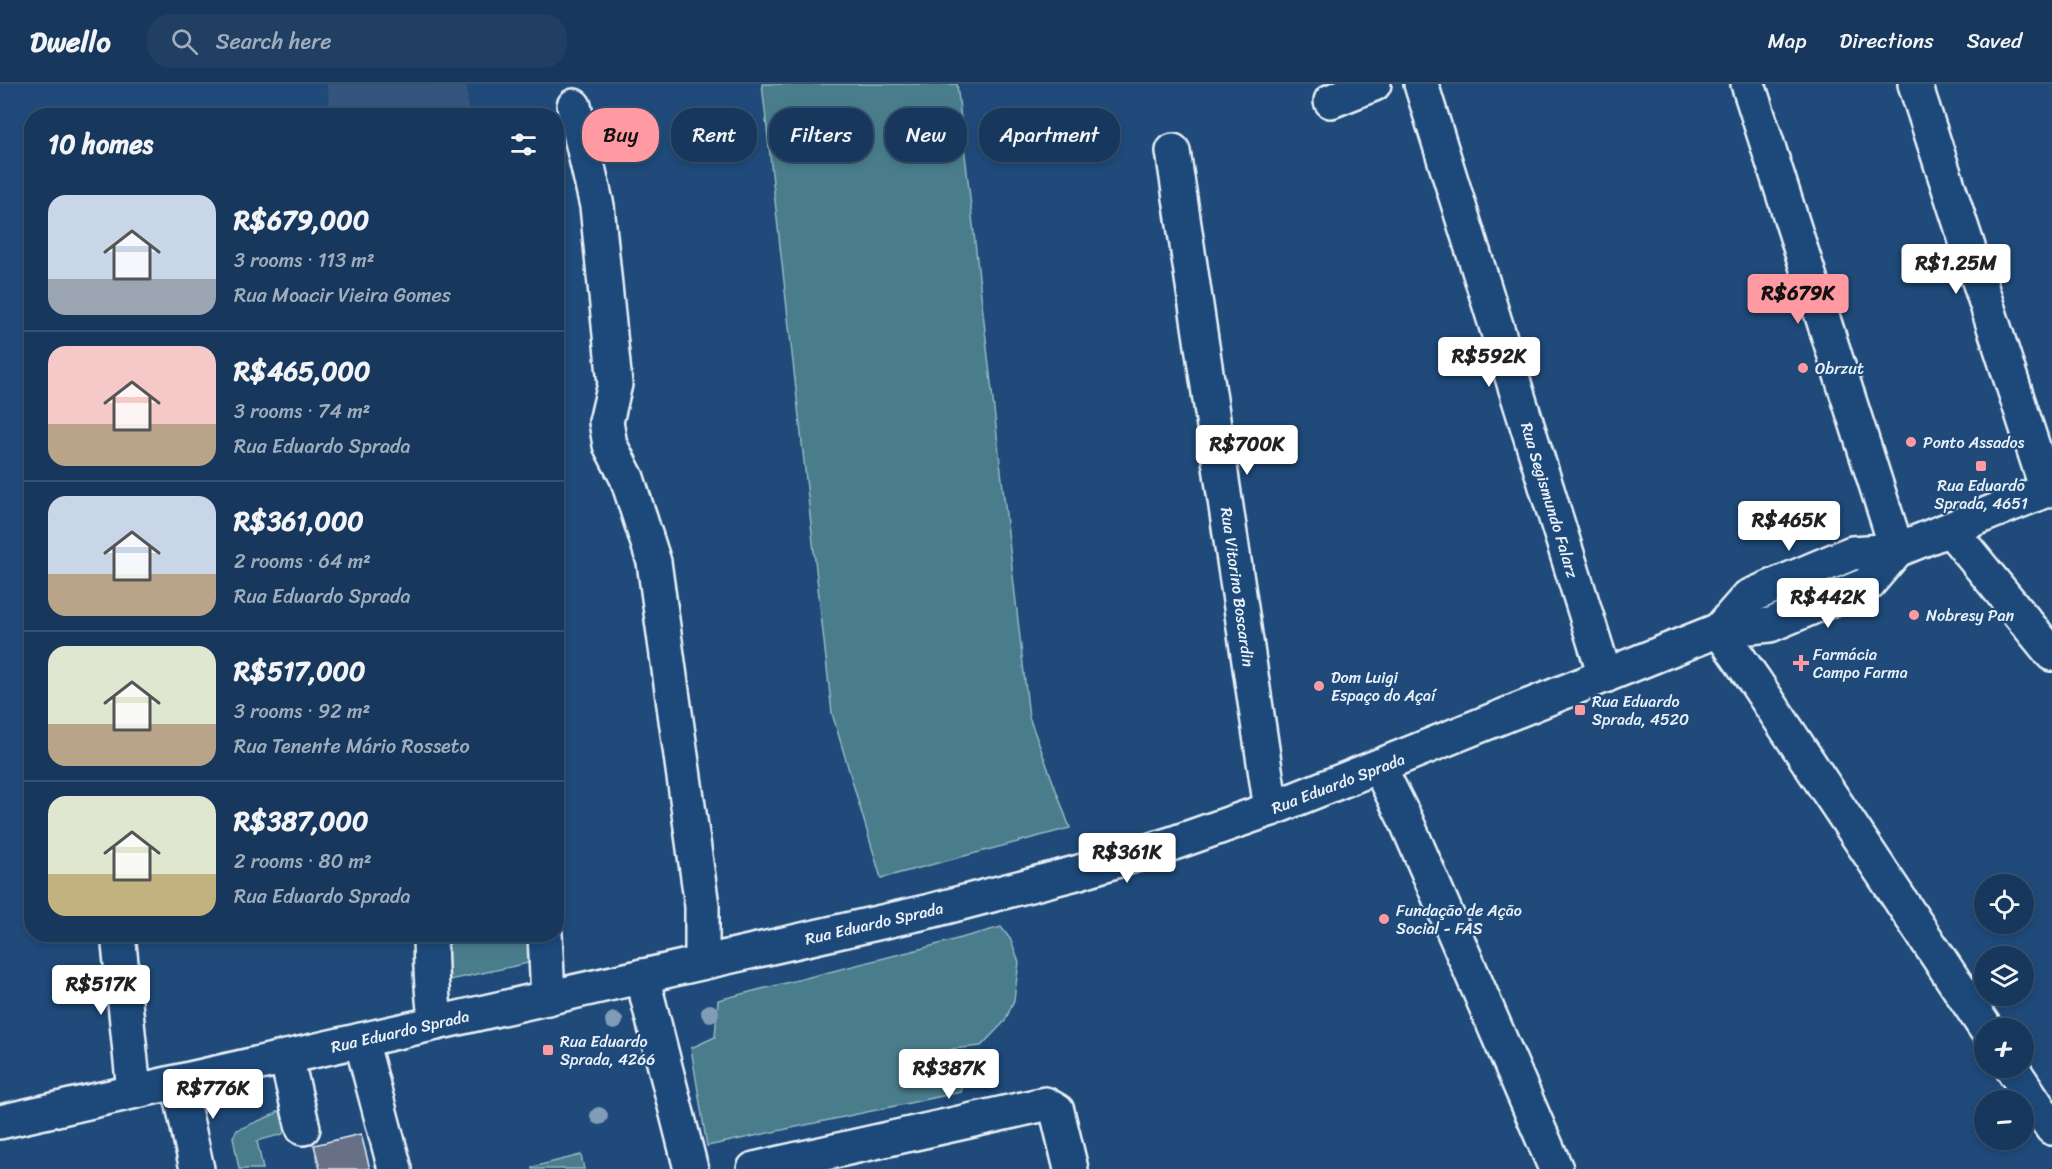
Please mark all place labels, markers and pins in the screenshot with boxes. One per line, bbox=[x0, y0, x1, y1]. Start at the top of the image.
pin: R$1.25M bbox=[1901, 244, 2011, 295]
pin: R$679K bbox=[1749, 274, 1847, 325]
pin: R$592K bbox=[1440, 337, 1538, 388]
place label: Obrzut bbox=[1815, 354, 1864, 383]
marker: Obrzut bbox=[1796, 361, 1810, 375]
pin: R$700K bbox=[1198, 425, 1296, 476]
place label: Ponto Assados bbox=[1923, 428, 2025, 457]
marker: Ponto Assados bbox=[1904, 435, 1918, 449]
marker: Rua Eduardo Sprada, 4651 bbox=[1974, 459, 1988, 473]
place label: Rua Eduardo Sprada, 4651 bbox=[1934, 471, 2028, 518]
pin: R$465K bbox=[1740, 501, 1838, 552]
pin: R$442K bbox=[1779, 578, 1877, 629]
place label: Nobresy Pan bbox=[1926, 601, 2015, 630]
marker: Nobresy Pan bbox=[1907, 608, 1921, 622]
place label: Farmácia Campo Farma bbox=[1813, 640, 1908, 687]
marker: Farmácia Campo Farma bbox=[1794, 656, 1808, 670]
place label: Dom Luigi Espaço do Açaí bbox=[1331, 663, 1438, 710]
marker: Dom Luigi Espaço do Açaí bbox=[1312, 679, 1326, 693]
place label: Rua Eduardo Sprada, 4520 bbox=[1592, 687, 1689, 734]
marker: Rua Eduardo Sprada, 4520 bbox=[1573, 703, 1587, 717]
pin: R$361K bbox=[1078, 833, 1176, 884]
place label: Fundação de Ação Social - FAS bbox=[1396, 896, 1522, 943]
marker: Fundação de Ação Social - FAS bbox=[1377, 912, 1391, 926]
pin: R$517K bbox=[52, 965, 150, 1016]
place label: Rua Eduardo Sprada, 4266 bbox=[560, 1027, 655, 1074]
marker: Rua Eduardo Sprada, 4266 bbox=[541, 1043, 555, 1057]
pin: R$387K bbox=[900, 1049, 998, 1100]
pin: R$776K bbox=[164, 1069, 262, 1120]

